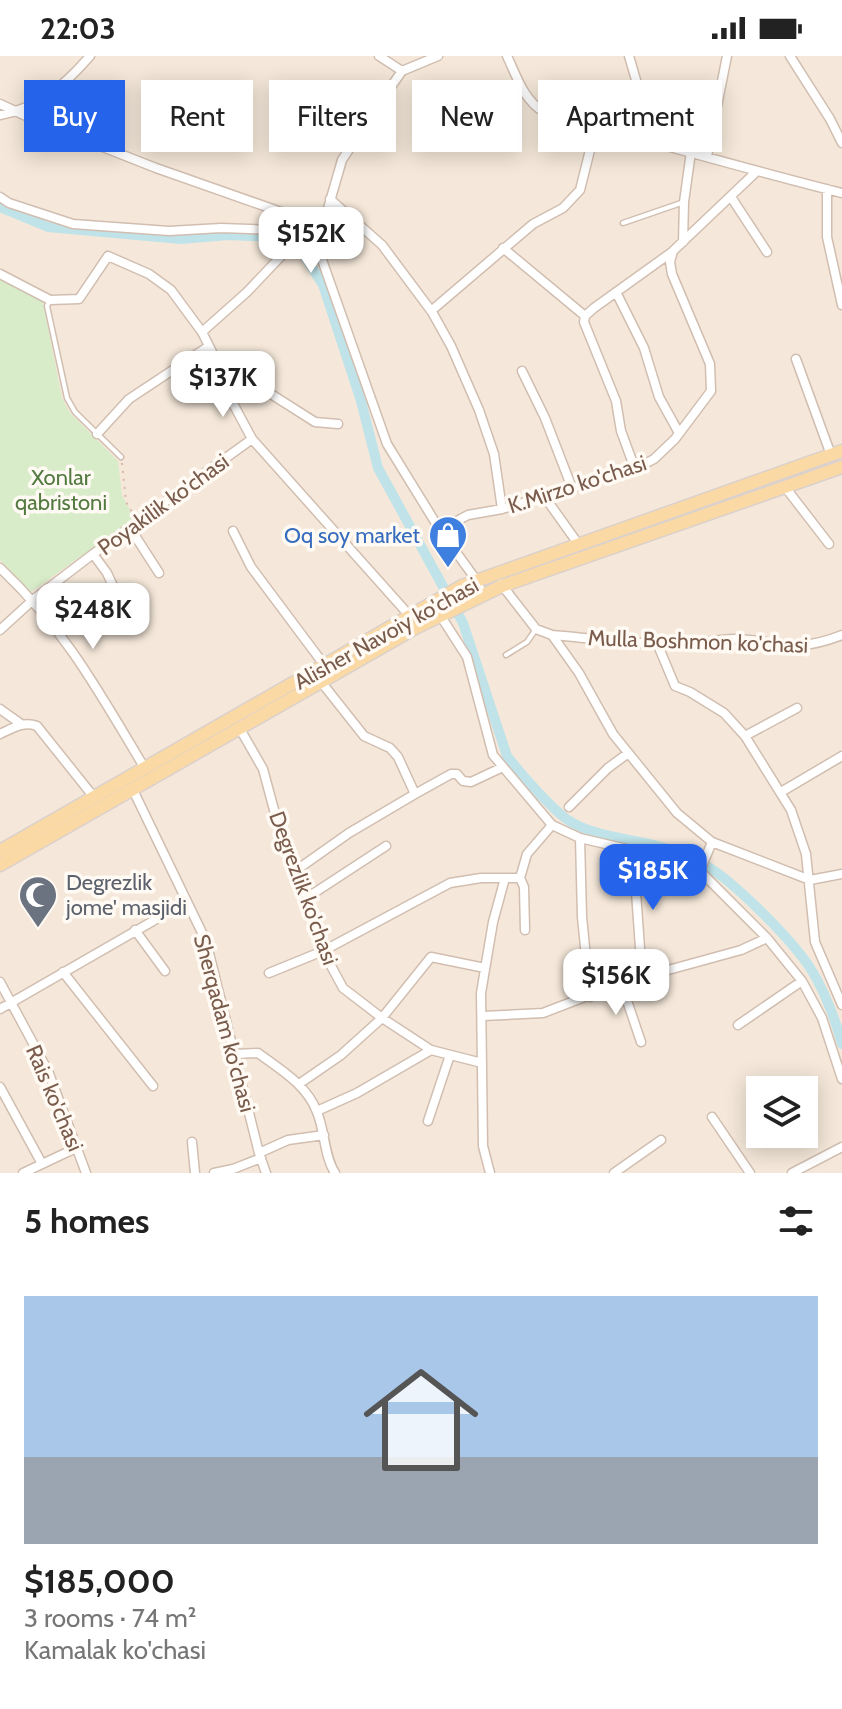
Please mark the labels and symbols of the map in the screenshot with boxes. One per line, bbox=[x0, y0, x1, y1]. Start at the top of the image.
pin: $152K bbox=[255, 207, 367, 275]
pin: $137K bbox=[167, 351, 279, 419]
street label: Poyakilik ko'chasi bbox=[92, 448, 234, 561]
street label: K.Mirzo ko'chasi bbox=[504, 449, 650, 520]
park label: Xonlar qabristoni bbox=[15, 464, 107, 516]
shop icon: Oq soy market bbox=[427, 514, 469, 569]
place label: Oq soy market bbox=[284, 522, 421, 549]
street label: Alisher Navoiy ko'chasi bbox=[289, 571, 483, 695]
pin: $248K bbox=[37, 583, 149, 651]
street label: Mulla Boshmon ko'chasi bbox=[587, 624, 809, 659]
street label: Degrezlik ko'chasi bbox=[263, 808, 344, 969]
pin: $185K bbox=[597, 844, 709, 912]
place label: Degrezlik jome' masjidi bbox=[65, 869, 187, 921]
mosque icon: Degrezlik jome' masjidi bbox=[17, 874, 59, 929]
street label: Sherqadam ko'chasi bbox=[188, 931, 261, 1115]
pin: $156K bbox=[560, 949, 672, 1017]
street label: Rais ko'chasi bbox=[20, 1041, 89, 1156]

